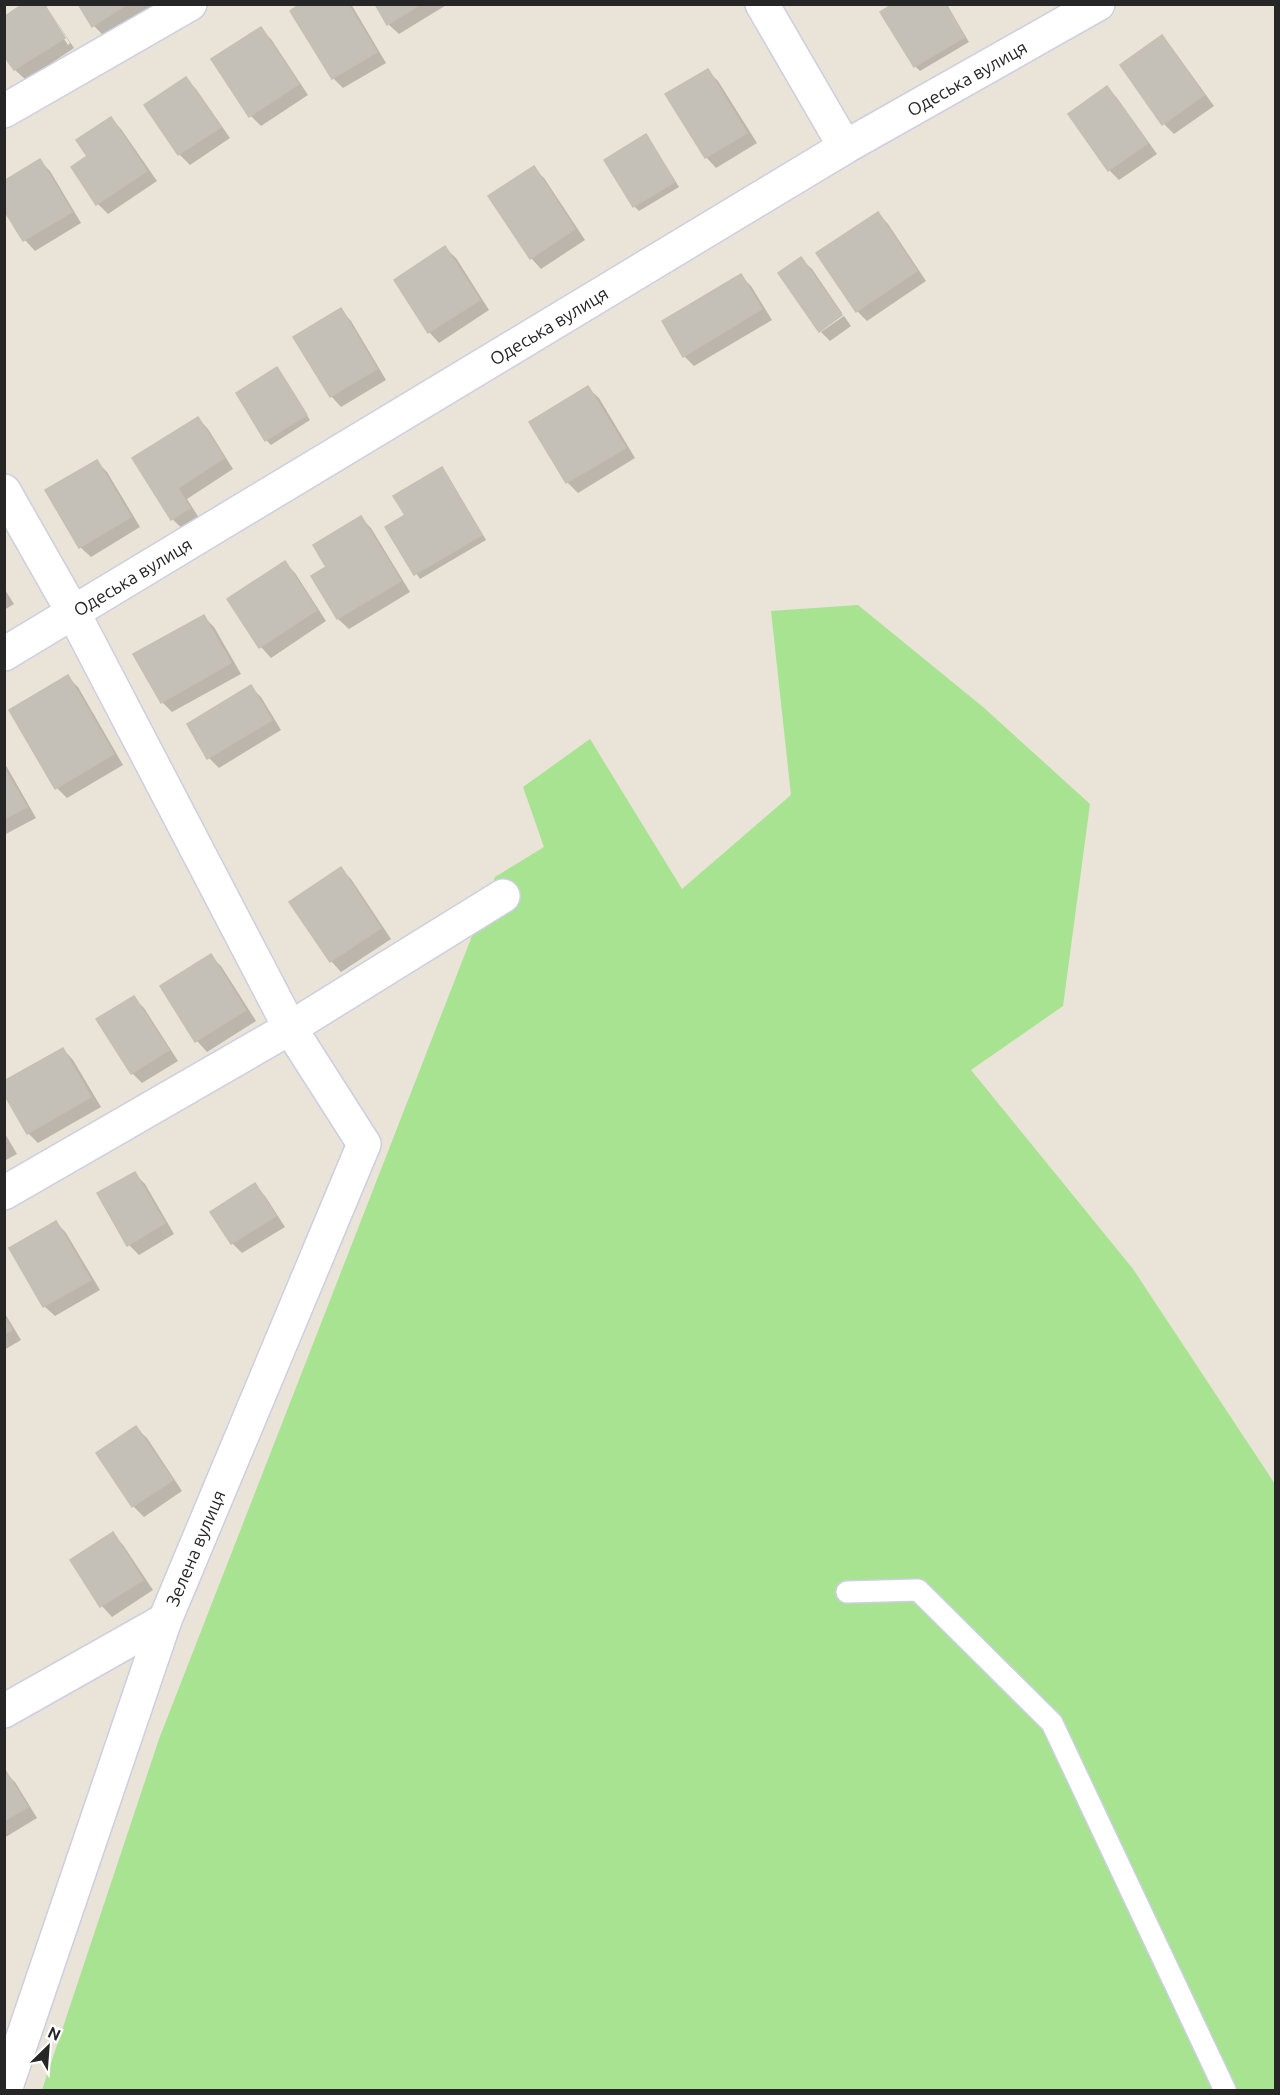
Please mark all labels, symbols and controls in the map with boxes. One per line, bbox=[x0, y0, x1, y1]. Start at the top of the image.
street label: Одеська вулиця bbox=[904, 36, 1030, 120]
street label: Одеська вулиця bbox=[486, 282, 611, 369]
street label: Одеська вулиця bbox=[70, 533, 195, 620]
street label: Зелена вулиця bbox=[162, 1487, 228, 1609]
north arrow bbox=[18, 2017, 78, 2077]
text: N bbox=[45, 2023, 64, 2044]

